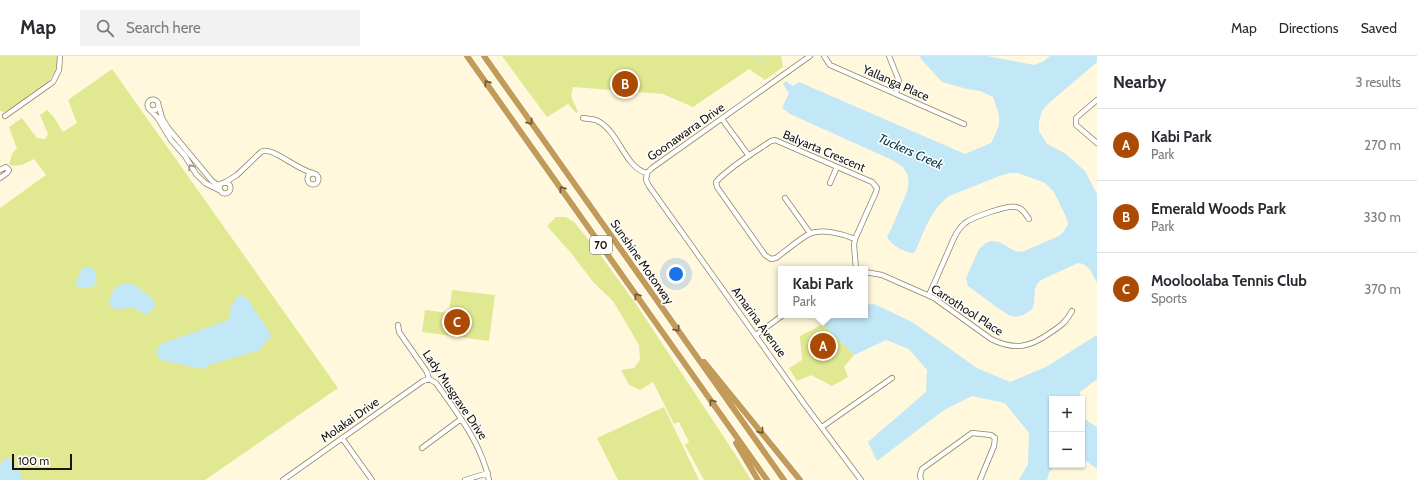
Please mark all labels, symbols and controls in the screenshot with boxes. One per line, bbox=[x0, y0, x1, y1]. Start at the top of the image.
search box bbox=[80, 10, 360, 46]
text: Map bbox=[20, 16, 56, 39]
icon: search bbox=[94, 17, 116, 39]
text: Search here bbox=[126, 19, 201, 37]
text: Map bbox=[1231, 19, 1257, 37]
text: Directions bbox=[1279, 19, 1339, 37]
text: Saved bbox=[1361, 19, 1397, 37]
street label: Yallanga Place bbox=[860, 61, 932, 104]
pin: B bbox=[612, 69, 638, 99]
text: Nearby bbox=[1113, 72, 1166, 92]
text: 3 results bbox=[1355, 74, 1401, 90]
one-way arrow bbox=[485, 81, 492, 88]
street label: Goonawarra Drive bbox=[644, 99, 727, 164]
one-way arrow bbox=[525, 118, 533, 125]
street label: Balyarta Crescent bbox=[781, 126, 868, 175]
text: Kabi Park bbox=[1151, 128, 1212, 146]
water label: Tuckers Creek bbox=[876, 130, 946, 173]
text: A bbox=[1122, 137, 1130, 153]
text: 270 m bbox=[1364, 137, 1401, 153]
text: Park bbox=[1151, 146, 1174, 162]
one-way arrow bbox=[189, 164, 196, 171]
one-way arrow bbox=[560, 187, 567, 194]
text: Emerald Woods Park bbox=[1151, 200, 1286, 218]
text: B bbox=[1122, 209, 1130, 225]
text: 330 m bbox=[1364, 209, 1401, 225]
street label: Sunshine Motorway bbox=[608, 216, 677, 307]
text: Park bbox=[1151, 218, 1174, 234]
road number: 70 bbox=[590, 236, 612, 254]
your location bbox=[666, 264, 686, 284]
popup bbox=[778, 266, 868, 318]
text: Mooloolaba Tennis Club bbox=[1151, 272, 1307, 290]
text: Kabi Park bbox=[793, 275, 853, 293]
street label: Carrothool Place bbox=[928, 281, 1006, 339]
text: C bbox=[1122, 281, 1130, 297]
text: 370 m bbox=[1364, 281, 1401, 297]
street label: Amarina Avenue bbox=[729, 284, 790, 360]
text: Sports bbox=[1151, 290, 1187, 306]
one-way arrow bbox=[635, 293, 642, 300]
text: Park bbox=[793, 293, 816, 309]
pin: C bbox=[444, 307, 470, 337]
one-way arrow bbox=[672, 325, 679, 332]
pin: A bbox=[810, 331, 836, 361]
street label: Lady Musgrave Drive bbox=[420, 347, 491, 442]
street label: Molakai Drive bbox=[318, 394, 382, 445]
map controls bbox=[1049, 396, 1085, 468]
button: + bbox=[1049, 396, 1085, 432]
one-way arrow bbox=[709, 399, 717, 406]
one-way arrow bbox=[756, 426, 763, 434]
button: − bbox=[1049, 432, 1085, 468]
scale bar bbox=[12, 452, 72, 471]
text: 100 m bbox=[18, 454, 49, 468]

